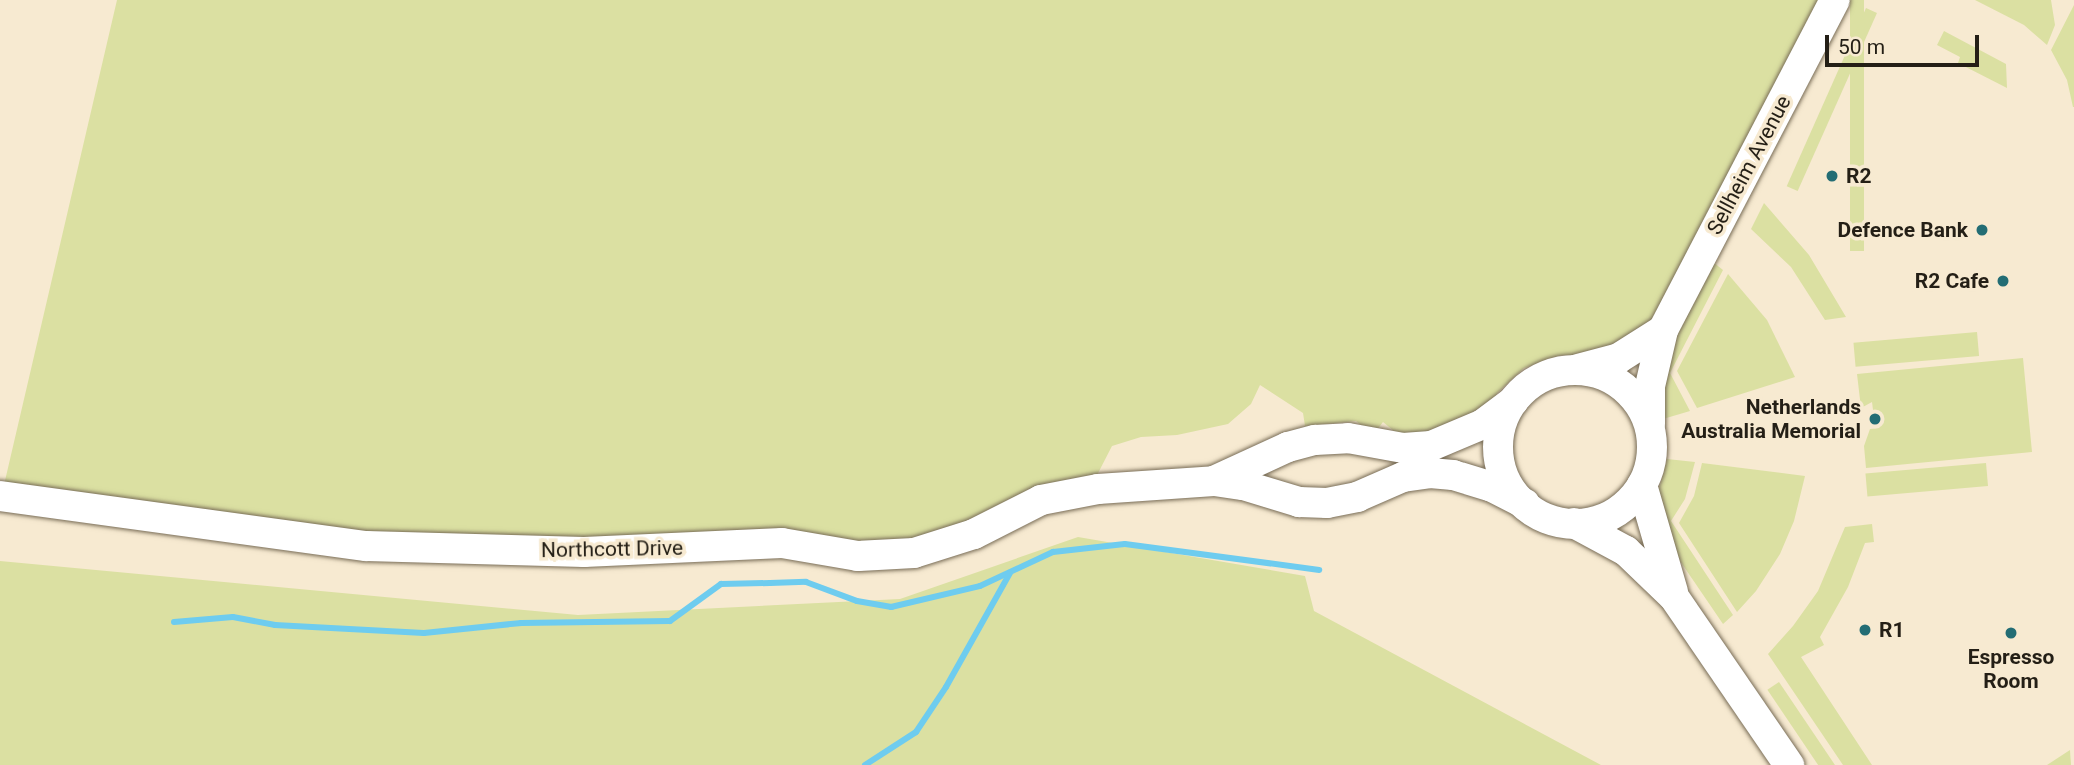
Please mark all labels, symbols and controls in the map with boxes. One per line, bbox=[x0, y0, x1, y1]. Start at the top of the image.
scale bar bbox=[1829, 21, 1983, 65]
text: 50 m bbox=[1838, 35, 1885, 59]
street label: Sellheim Avenue bbox=[1702, 91, 1796, 239]
place label: R2 bbox=[1846, 163, 1872, 189]
marker: R2 bbox=[1824, 168, 1840, 184]
place label: Defence Bank bbox=[1837, 217, 1968, 243]
marker: Defence Bank bbox=[1974, 222, 1990, 238]
place label: R2 Cafe bbox=[1915, 268, 1989, 294]
marker: R2 Cafe bbox=[1995, 273, 2011, 289]
place label: Netherlands Australia Memorial bbox=[1681, 394, 1861, 444]
marker: Netherlands Australia Memorial bbox=[1867, 411, 1883, 427]
street label: Northcott Drive bbox=[541, 535, 683, 563]
place label: R1 bbox=[1879, 617, 1905, 643]
marker: R1 bbox=[1857, 622, 1873, 638]
marker: Espresso Room bbox=[2003, 625, 2019, 641]
place label: Espresso Room bbox=[1968, 644, 2054, 694]

